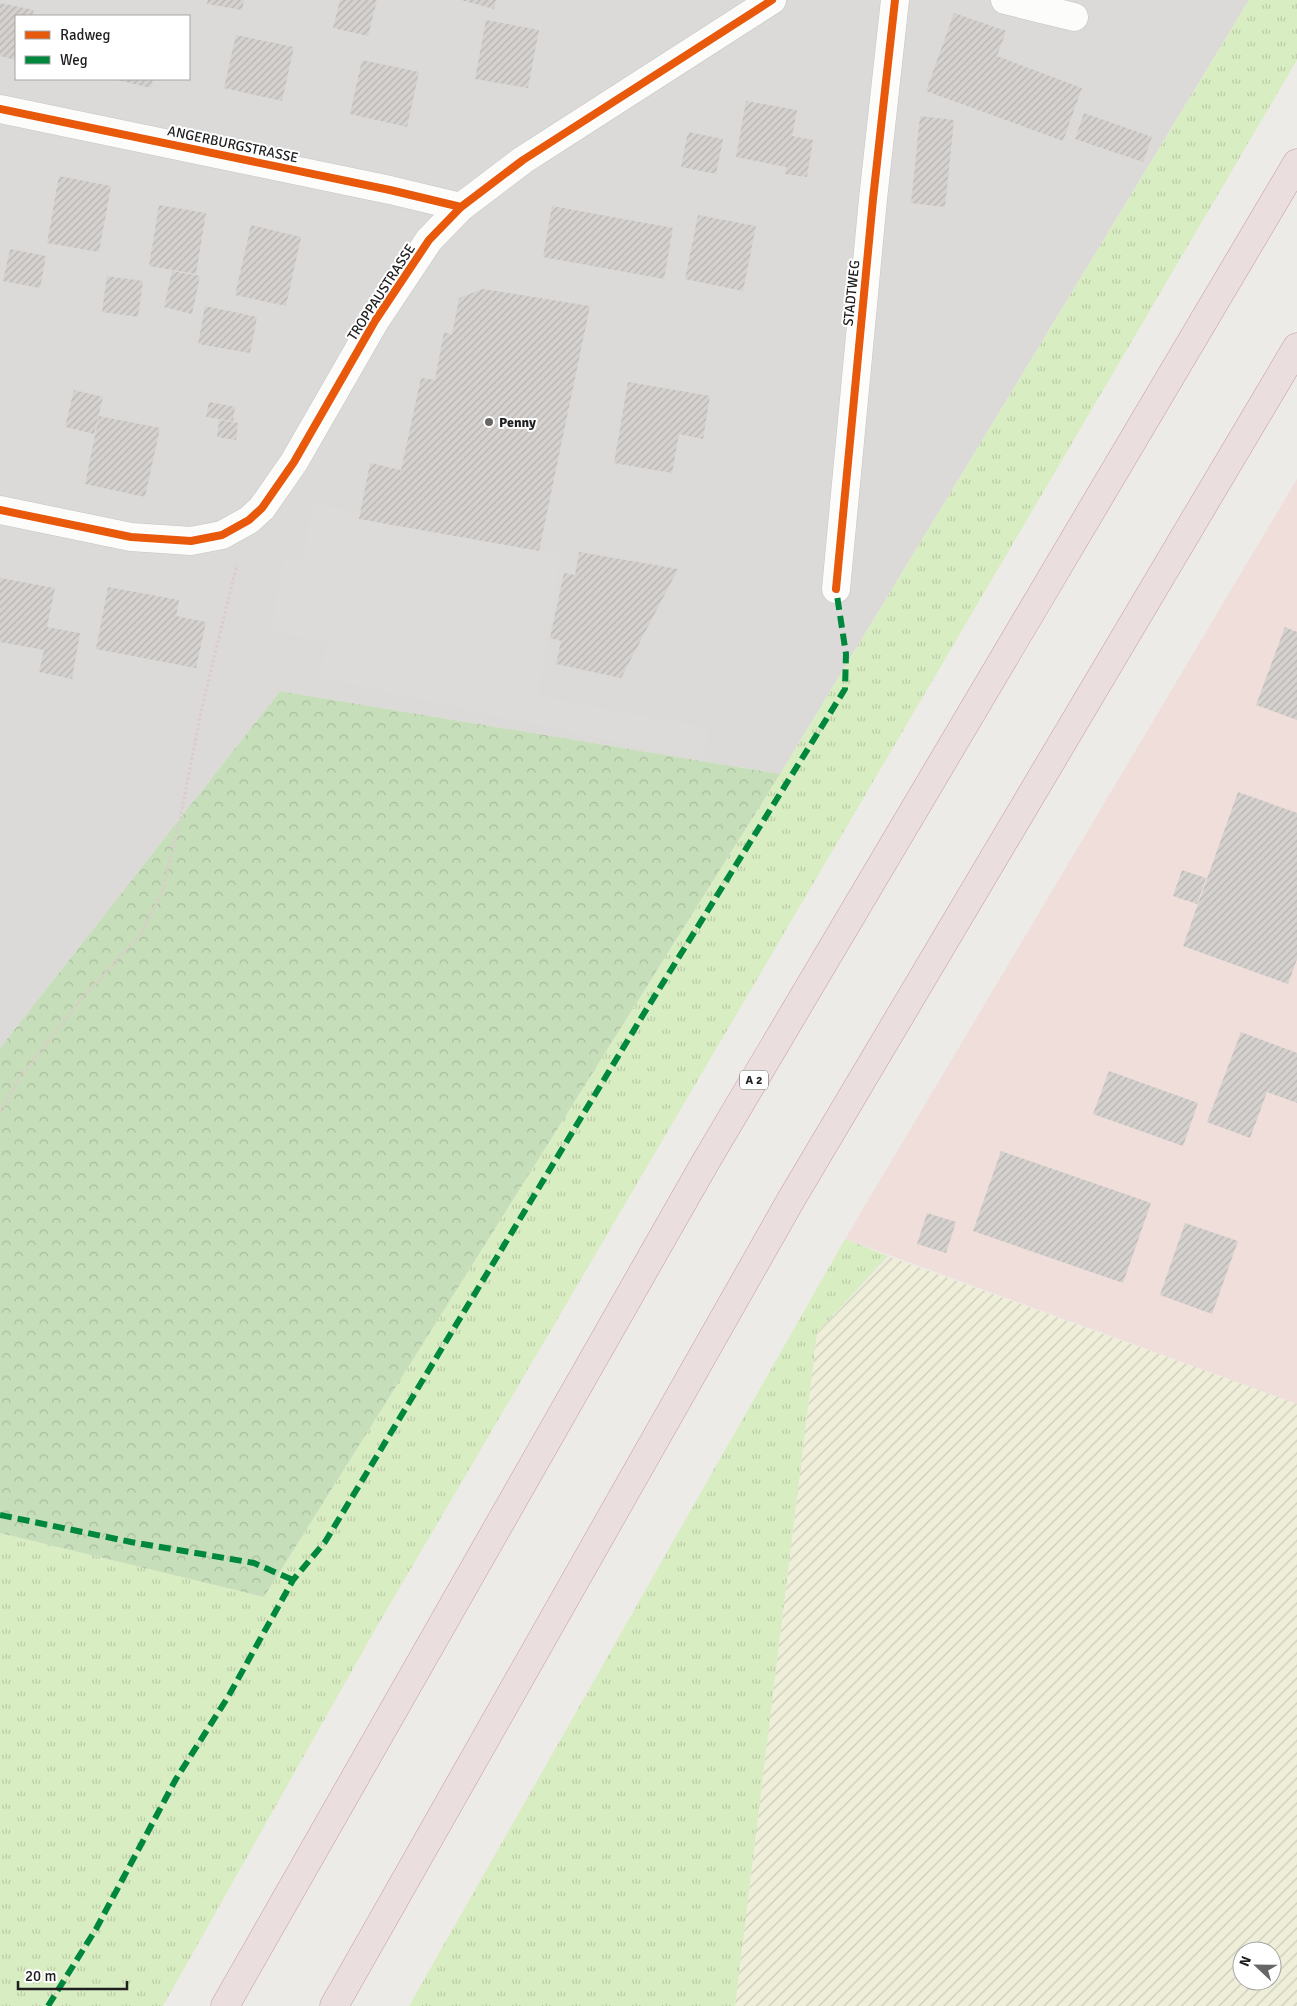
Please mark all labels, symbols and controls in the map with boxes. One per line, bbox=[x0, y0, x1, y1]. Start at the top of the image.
legend bbox=[15, 15, 190, 80]
text: Radweg bbox=[60, 26, 111, 44]
text: Weg bbox=[60, 51, 88, 69]
street label: ANGERBURGSTRASSE bbox=[166, 122, 300, 167]
street label: TROPPAUSTRASSE bbox=[344, 241, 419, 344]
street label: STADTWEG bbox=[840, 259, 863, 327]
place label: Penny bbox=[499, 414, 536, 431]
marker: Penny bbox=[483, 416, 495, 428]
road number: A 2 bbox=[740, 1070, 768, 1090]
north arrow bbox=[1232, 1941, 1282, 1991]
text: N bbox=[1236, 1954, 1255, 1969]
scale bar bbox=[18, 1958, 126, 1990]
text: 20 m bbox=[25, 1967, 56, 1985]

